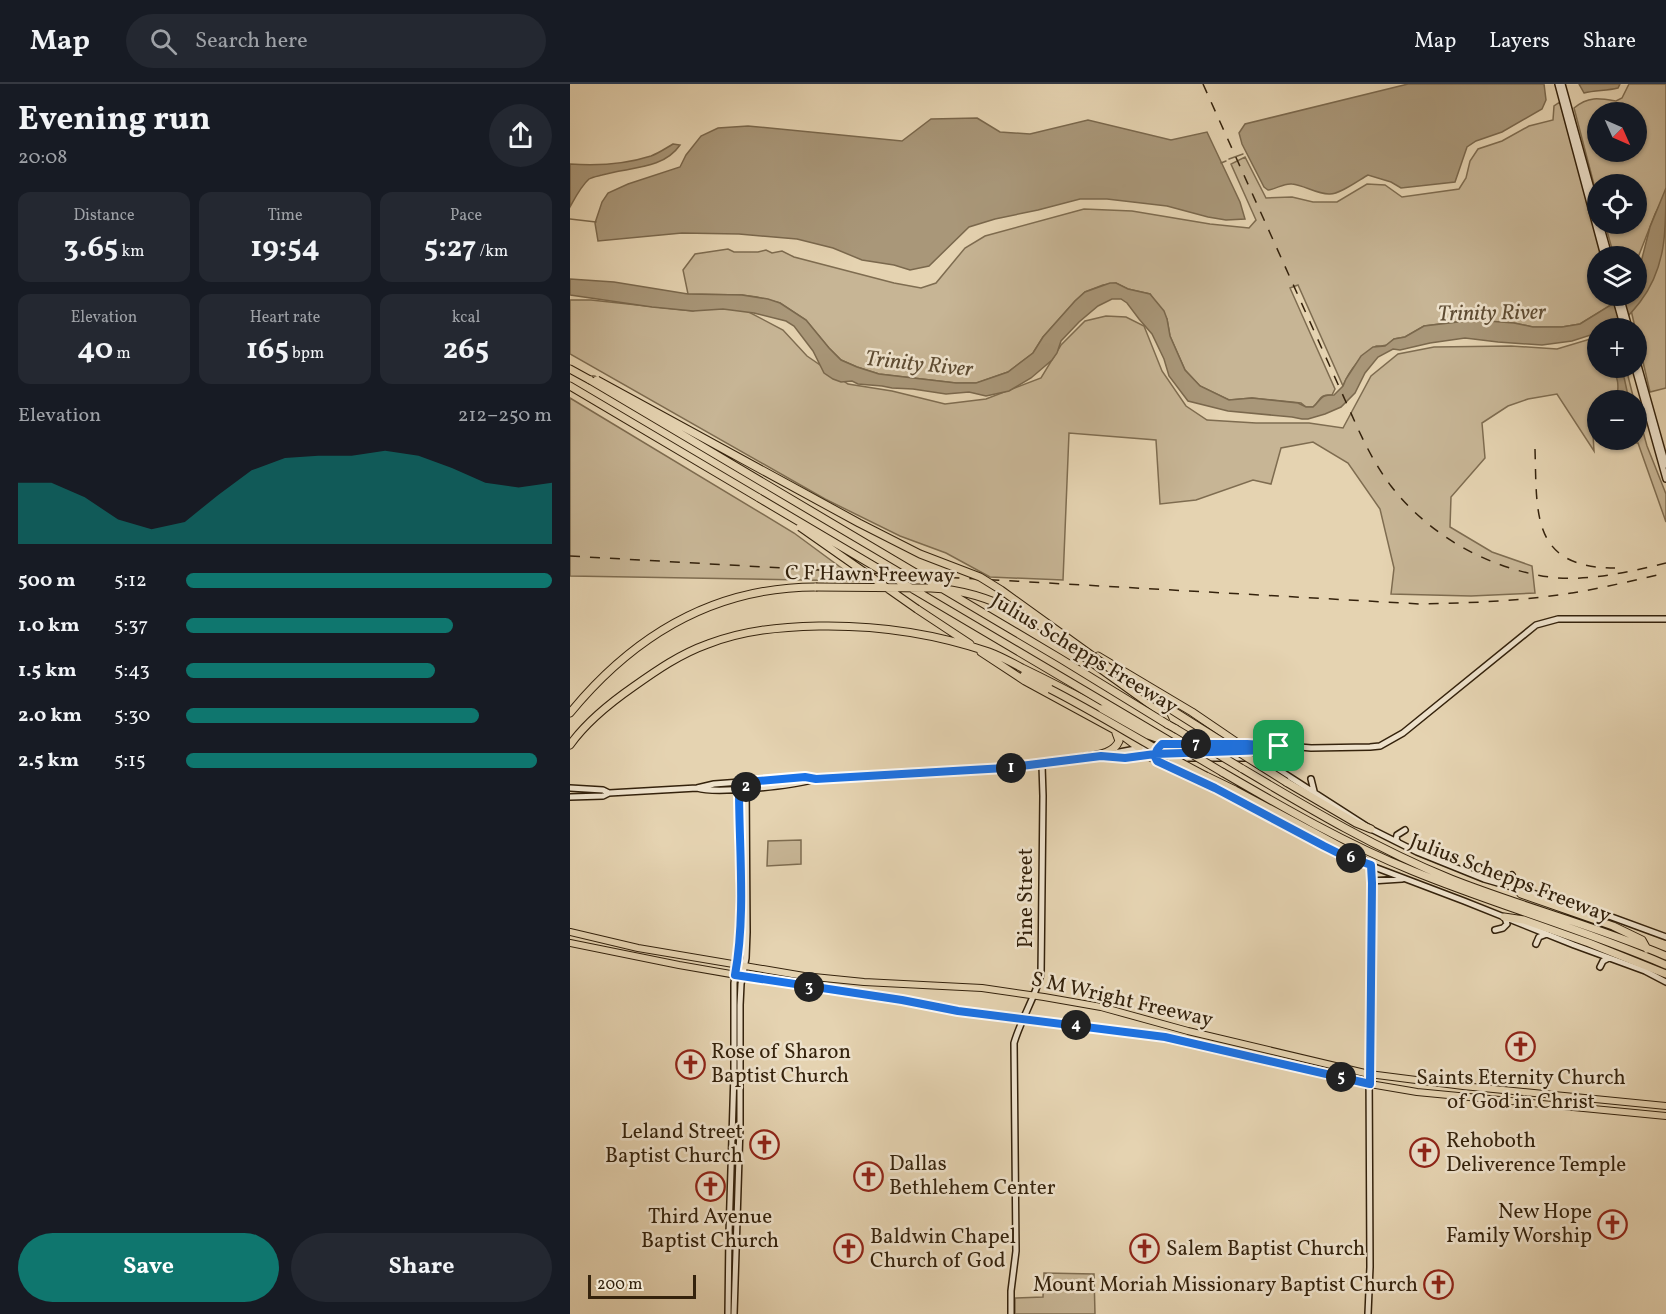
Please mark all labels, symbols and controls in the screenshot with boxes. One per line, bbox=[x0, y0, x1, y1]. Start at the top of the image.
search box bbox=[126, 14, 546, 68]
text: Map bbox=[30, 22, 90, 61]
icon: search bbox=[147, 25, 180, 58]
text: Search here bbox=[195, 26, 308, 57]
text: Map bbox=[1414, 27, 1456, 56]
text: Layers bbox=[1489, 27, 1550, 56]
text: Share bbox=[1583, 27, 1636, 56]
text: Evening run bbox=[18, 98, 211, 144]
north arrow bbox=[1587, 102, 1647, 162]
map controls bbox=[1587, 102, 1647, 450]
button: share bbox=[489, 104, 552, 167]
text: 20:08 bbox=[18, 144, 67, 172]
button: locate bbox=[1587, 174, 1647, 234]
text: Distance bbox=[73, 205, 135, 227]
text: Time bbox=[267, 205, 303, 227]
text: Pace bbox=[450, 205, 482, 227]
text: 3.65 bbox=[64, 227, 118, 269]
text: 19:54 bbox=[250, 227, 320, 269]
text: 5:27 bbox=[424, 227, 476, 269]
text: km bbox=[118, 241, 144, 263]
text: /km bbox=[476, 241, 508, 263]
button: layers bbox=[1587, 246, 1647, 306]
water label: Trinity River bbox=[1438, 298, 1547, 330]
text: Elevation bbox=[71, 307, 137, 329]
text: Heart rate bbox=[250, 307, 320, 329]
text: kcal bbox=[452, 307, 480, 329]
button: + bbox=[1587, 318, 1647, 378]
text: 40 bbox=[77, 329, 113, 371]
text: 165 bbox=[246, 329, 289, 371]
text: 265 bbox=[443, 329, 489, 371]
text: m bbox=[113, 343, 131, 365]
text: bpm bbox=[289, 343, 324, 365]
water label: Trinity River bbox=[863, 344, 975, 386]
button: − bbox=[1587, 390, 1647, 450]
text: Elevation bbox=[18, 402, 101, 430]
text: 212–250 m bbox=[458, 402, 552, 430]
street label: C F Hawn Freeway bbox=[785, 559, 956, 591]
text: 500 m bbox=[18, 567, 76, 595]
text: 5:12 bbox=[114, 567, 147, 595]
street label: Julius Schepps Freeway bbox=[985, 587, 1184, 722]
text: 1.0 km bbox=[18, 612, 80, 640]
text: 5:37 bbox=[114, 612, 148, 640]
text: 1.5 km bbox=[18, 657, 77, 685]
text: 5:43 bbox=[114, 657, 150, 685]
text: 2.0 km bbox=[18, 702, 82, 730]
text: 5:30 bbox=[114, 702, 150, 730]
pin bbox=[1253, 720, 1304, 771]
pin: 7 bbox=[1181, 729, 1211, 759]
icon: arrive bbox=[1262, 729, 1295, 762]
text: 7 bbox=[1192, 733, 1200, 755]
text: 2.5 km bbox=[18, 747, 79, 775]
text: 5:15 bbox=[114, 747, 146, 775]
pin: 1 bbox=[996, 753, 1026, 783]
text: 1 bbox=[1008, 757, 1014, 779]
pin: 2 bbox=[731, 772, 761, 802]
text: 2 bbox=[742, 776, 750, 798]
street label: Julius Schepps Freeway bbox=[1405, 827, 1616, 931]
pin: 6 bbox=[1336, 843, 1366, 873]
text: 6 bbox=[1347, 847, 1355, 869]
street label: Pine Street bbox=[1012, 848, 1041, 948]
street label: S M Wright Freeway bbox=[1028, 965, 1216, 1035]
pin: 3 bbox=[794, 972, 824, 1002]
text: 3 bbox=[805, 976, 813, 998]
pin: 4 bbox=[1061, 1010, 1091, 1040]
text: 4 bbox=[1071, 1014, 1081, 1036]
church icon: Saints Eternity Church of God in Christ bbox=[1505, 1031, 1537, 1063]
place label: Rose of Sharon Baptist Church bbox=[711, 1038, 851, 1091]
church icon: Rose of Sharon Baptist Church bbox=[674, 1048, 706, 1080]
pin: 5 bbox=[1326, 1062, 1356, 1092]
place label: Saints Eternity Church of God in Christ bbox=[1416, 1064, 1626, 1117]
text: 5 bbox=[1337, 1066, 1345, 1088]
place label: Leland Street Baptist Church bbox=[605, 1118, 743, 1171]
place label: Rehoboth Deliverence Temple bbox=[1446, 1127, 1626, 1180]
church icon: Leland Street Baptist Church bbox=[748, 1128, 780, 1160]
church icon: Rehoboth Deliverence Temple bbox=[1409, 1137, 1441, 1169]
place label: Dallas Bethlehem Center bbox=[889, 1150, 1056, 1203]
church icon: Dallas Bethlehem Center bbox=[852, 1160, 884, 1192]
church icon: Third Avenue Baptist Church bbox=[694, 1170, 726, 1202]
place label: New Hope Family Worship bbox=[1446, 1198, 1592, 1251]
place label: Third Avenue Baptist Church bbox=[641, 1203, 779, 1256]
church icon: New Hope Family Worship bbox=[1597, 1208, 1629, 1240]
place label: Baldwin Chapel Church of God bbox=[870, 1223, 1016, 1276]
button: Save bbox=[18, 1233, 279, 1302]
button: Share bbox=[291, 1233, 552, 1302]
church icon: Baldwin Chapel Church of God bbox=[833, 1233, 865, 1265]
church icon: Salem Baptist Church bbox=[1129, 1233, 1161, 1265]
place label: Salem Baptist Church bbox=[1166, 1235, 1365, 1264]
church icon: Mount Moriah Missionary Baptist Church bbox=[1423, 1269, 1455, 1301]
place label: Mount Moriah Missionary Baptist Church bbox=[1033, 1271, 1418, 1300]
scale bar bbox=[588, 1272, 696, 1300]
text: 200 m bbox=[597, 1274, 642, 1296]

